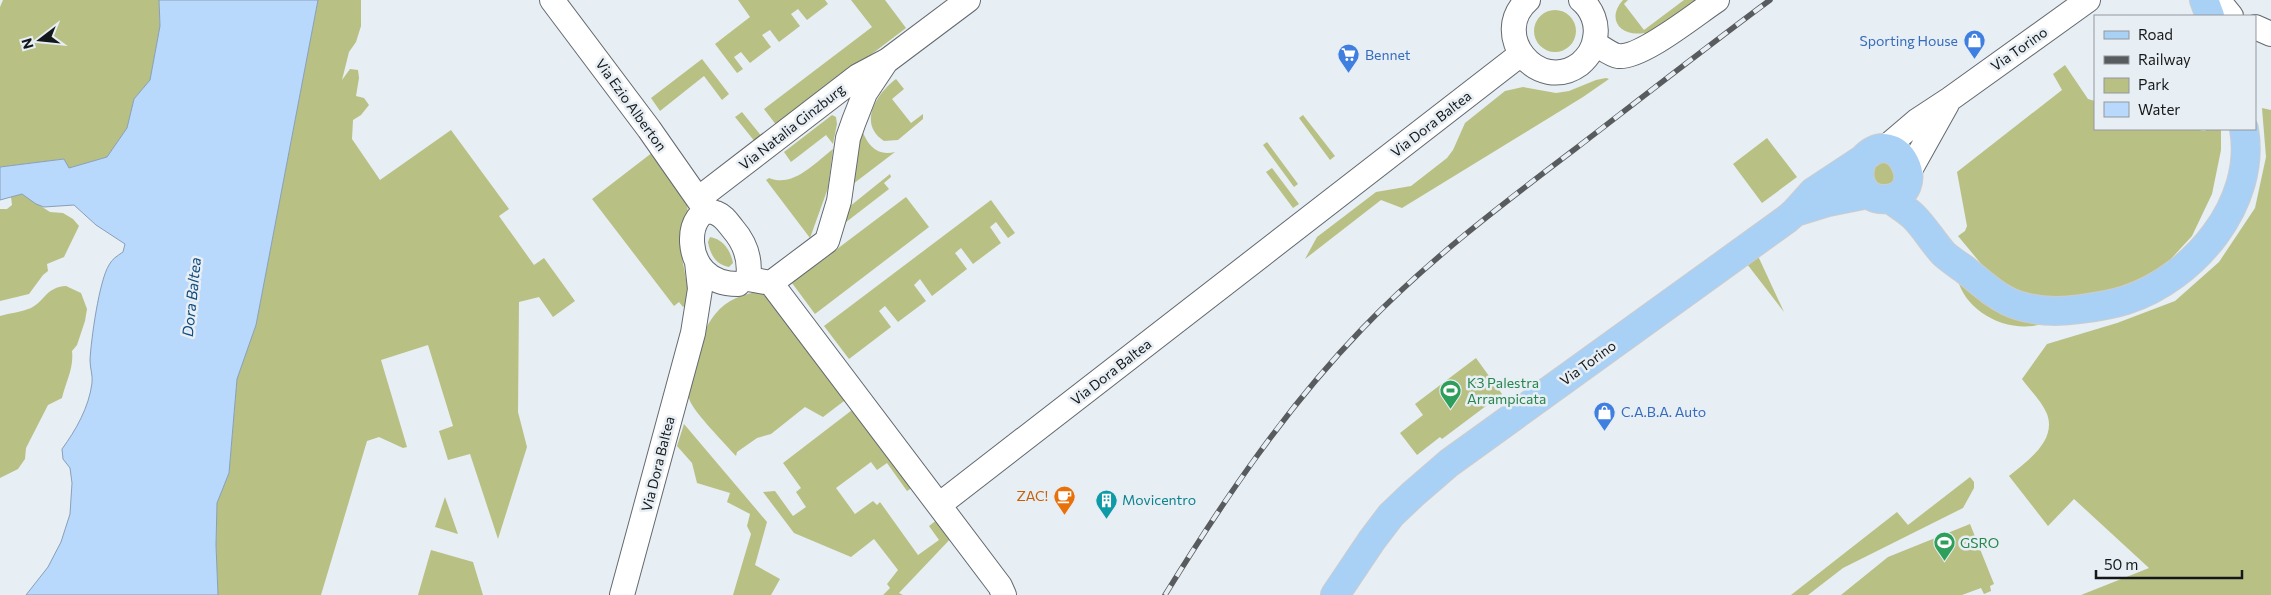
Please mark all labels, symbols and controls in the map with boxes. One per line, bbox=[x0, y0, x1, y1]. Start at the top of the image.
north arrow bbox=[15, 15, 65, 65]
legend bbox=[2094, 15, 2256, 130]
street label: Via Torino bbox=[1987, 23, 2050, 74]
text: Road bbox=[2138, 25, 2173, 43]
shop icon: Sporting House bbox=[1962, 29, 1986, 60]
place label: Sporting House bbox=[1859, 32, 1958, 49]
text: N bbox=[17, 36, 37, 51]
supermarket icon: Bennet bbox=[1337, 43, 1361, 74]
place label: Bennet bbox=[1365, 46, 1411, 63]
text: Railway bbox=[2138, 50, 2191, 68]
street label: Via Ezio Alberton bbox=[592, 55, 670, 154]
text: Park bbox=[2138, 75, 2169, 93]
street label: Via Natalia Ginzburg bbox=[735, 80, 848, 173]
street label: Via Dora Baltea bbox=[1387, 87, 1474, 160]
text: Water bbox=[2138, 100, 2180, 118]
water label: Dora Baltea bbox=[178, 256, 204, 337]
street label: Via Dora Baltea bbox=[1067, 335, 1154, 408]
street label: Via Torino bbox=[1556, 337, 1619, 389]
place label: K3 Palestra Arrampicata bbox=[1467, 374, 1546, 407]
sports icon: K3 Palestra Arrampicata bbox=[1439, 379, 1463, 410]
shop icon: C.A.B.A. Auto bbox=[1593, 400, 1617, 431]
place label: C.A.B.A. Auto bbox=[1621, 403, 1706, 420]
street label: Via Dora Baltea bbox=[637, 414, 678, 513]
cafe icon: ZAC! bbox=[1052, 484, 1076, 515]
place label: ZAC! bbox=[1016, 487, 1048, 504]
building icon: Movicentro bbox=[1094, 488, 1118, 519]
place label: Movicentro bbox=[1122, 491, 1196, 508]
sports icon: GSRO bbox=[1932, 531, 1956, 562]
place label: GSRO bbox=[1960, 534, 1999, 551]
scale bar bbox=[2096, 548, 2242, 580]
text: 50 m bbox=[2104, 555, 2138, 573]

